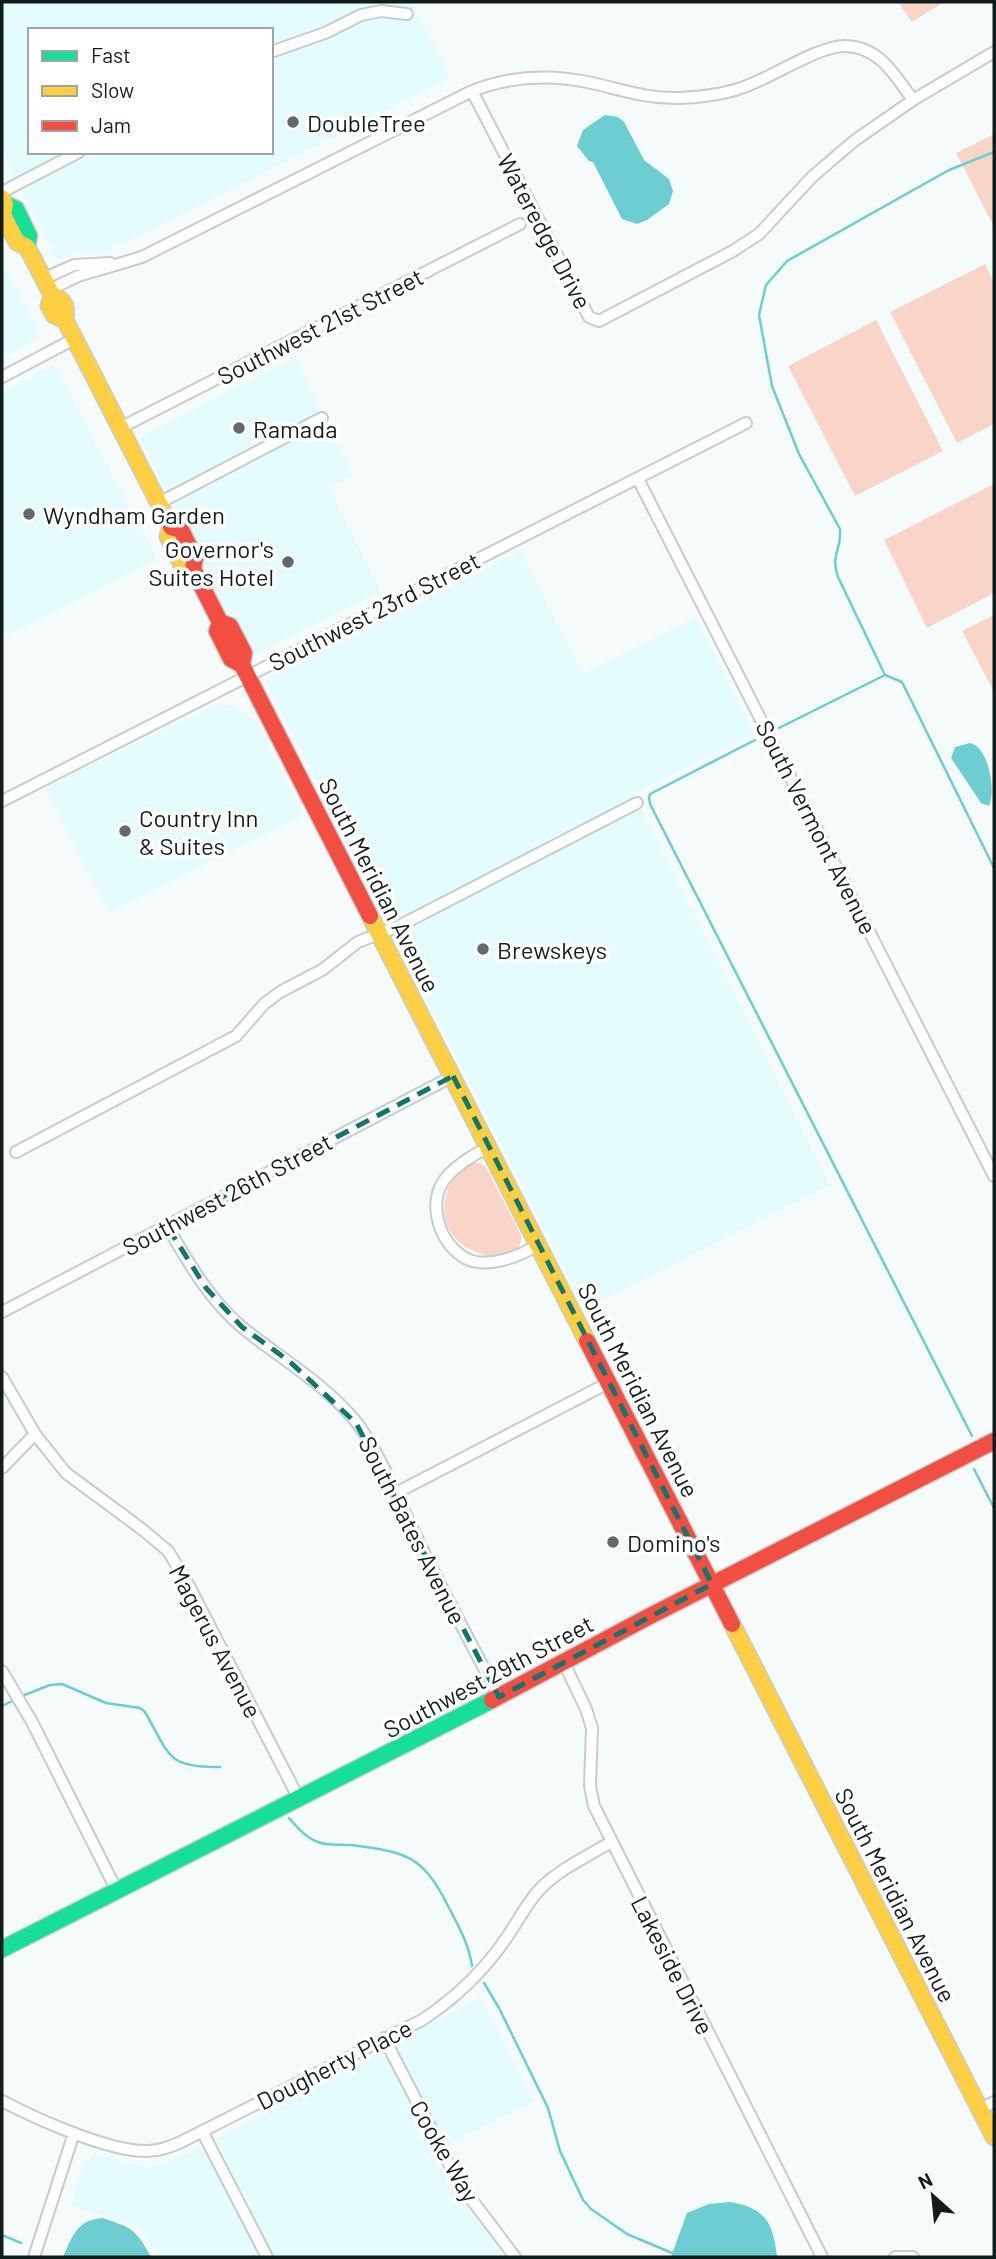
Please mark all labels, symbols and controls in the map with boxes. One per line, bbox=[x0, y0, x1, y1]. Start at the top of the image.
legend bbox=[28, 28, 273, 154]
text: Fast bbox=[91, 42, 131, 67]
text: Slow bbox=[91, 77, 134, 102]
place label: DoubleTree bbox=[307, 108, 426, 137]
text: Jam bbox=[91, 112, 131, 137]
marker: DoubleTree bbox=[285, 114, 301, 130]
street label: Wateredge Drive bbox=[492, 148, 598, 314]
street label: Southwest 21st Street bbox=[212, 261, 428, 391]
place label: Ramada bbox=[253, 414, 337, 443]
marker: Ramada bbox=[231, 420, 247, 436]
place label: Wyndham Garden bbox=[43, 500, 225, 529]
marker: Wyndham Garden bbox=[21, 506, 37, 522]
place label: Governor's Suites Hotel bbox=[148, 534, 274, 591]
street label: Southwest 23rd Street bbox=[264, 545, 484, 677]
marker: Governor's Suites Hotel bbox=[280, 554, 296, 570]
street label: South Vermont Avenue bbox=[750, 715, 884, 939]
street label: South Meridian Avenue bbox=[313, 773, 447, 997]
place label: Country Inn & Suites bbox=[139, 803, 259, 860]
marker: Country Inn & Suites bbox=[117, 823, 133, 839]
place label: Brewskeys bbox=[497, 935, 607, 964]
marker: Brewskeys bbox=[475, 941, 491, 957]
street label: Southwest 26th Street bbox=[117, 1126, 337, 1262]
street label: South Meridian Avenue bbox=[572, 1278, 706, 1502]
street label: South Bates Avenue bbox=[353, 1431, 473, 1629]
place label: Domino's bbox=[627, 1528, 721, 1557]
marker: Domino's bbox=[605, 1534, 621, 1550]
street label: Magerus Avenue bbox=[163, 1559, 269, 1723]
street label: Southwest 29th Street bbox=[378, 1608, 598, 1744]
street label: South Meridian Avenue bbox=[829, 1783, 963, 2007]
street label: Lakeside Drive bbox=[626, 1891, 720, 2039]
street label: Dougherty Place bbox=[252, 2012, 416, 2116]
street label: Cooke Way bbox=[404, 2095, 486, 2207]
north arrow bbox=[898, 2161, 968, 2231]
text: N bbox=[914, 2167, 936, 2194]

